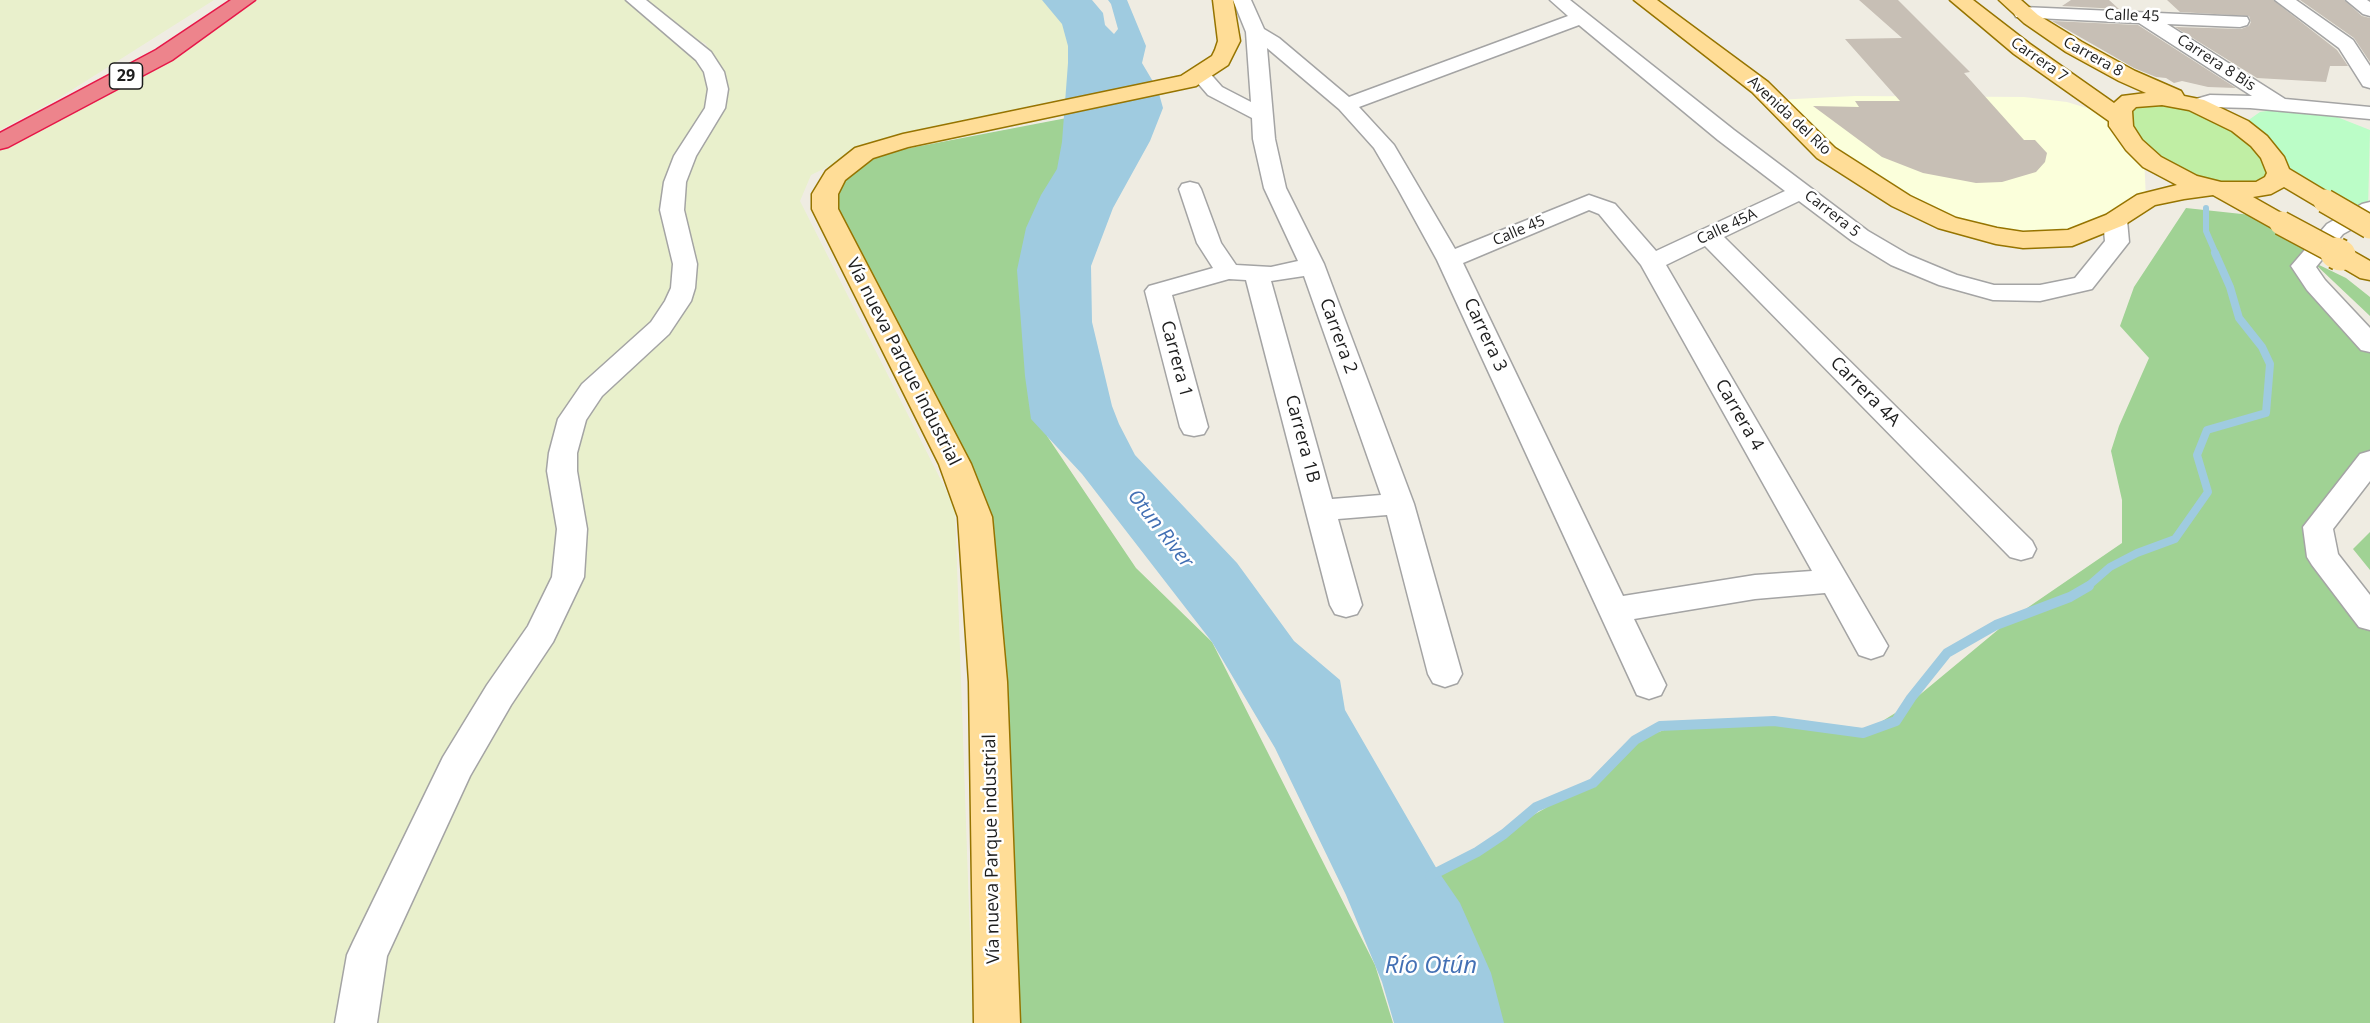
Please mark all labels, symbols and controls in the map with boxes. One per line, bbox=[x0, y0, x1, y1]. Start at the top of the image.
street label: Calle 45 bbox=[2104, 6, 2160, 26]
street label: Carrera 8 Bis bbox=[2173, 31, 2259, 95]
street label: Carrera 8 bbox=[2060, 33, 2126, 81]
street label: Carrera 7 bbox=[2007, 34, 2071, 86]
road number: 29 bbox=[110, 63, 142, 89]
street label: Avenida del Río bbox=[1744, 73, 1834, 159]
street label: Carrera 5 bbox=[1801, 187, 1863, 241]
street label: Calle 45A bbox=[1694, 205, 1760, 249]
street label: Calle 45 bbox=[1490, 212, 1548, 250]
street label: Vía nueva Parque industrial bbox=[841, 255, 965, 469]
street label: Carrera 2 bbox=[1314, 295, 1362, 377]
street label: Carrera 3 bbox=[1459, 295, 1511, 375]
street label: Carrera 1 bbox=[1155, 318, 1197, 400]
street label: Carrera 4A bbox=[1826, 353, 1904, 431]
street label: Carrera 4 bbox=[1710, 376, 1768, 454]
street label: Carrera 1B bbox=[1280, 393, 1324, 485]
water label: Otun River bbox=[1122, 485, 1198, 573]
street label: Vía nueva Parque industrial bbox=[979, 734, 1005, 964]
water label: Río Otún bbox=[1385, 952, 1477, 980]

